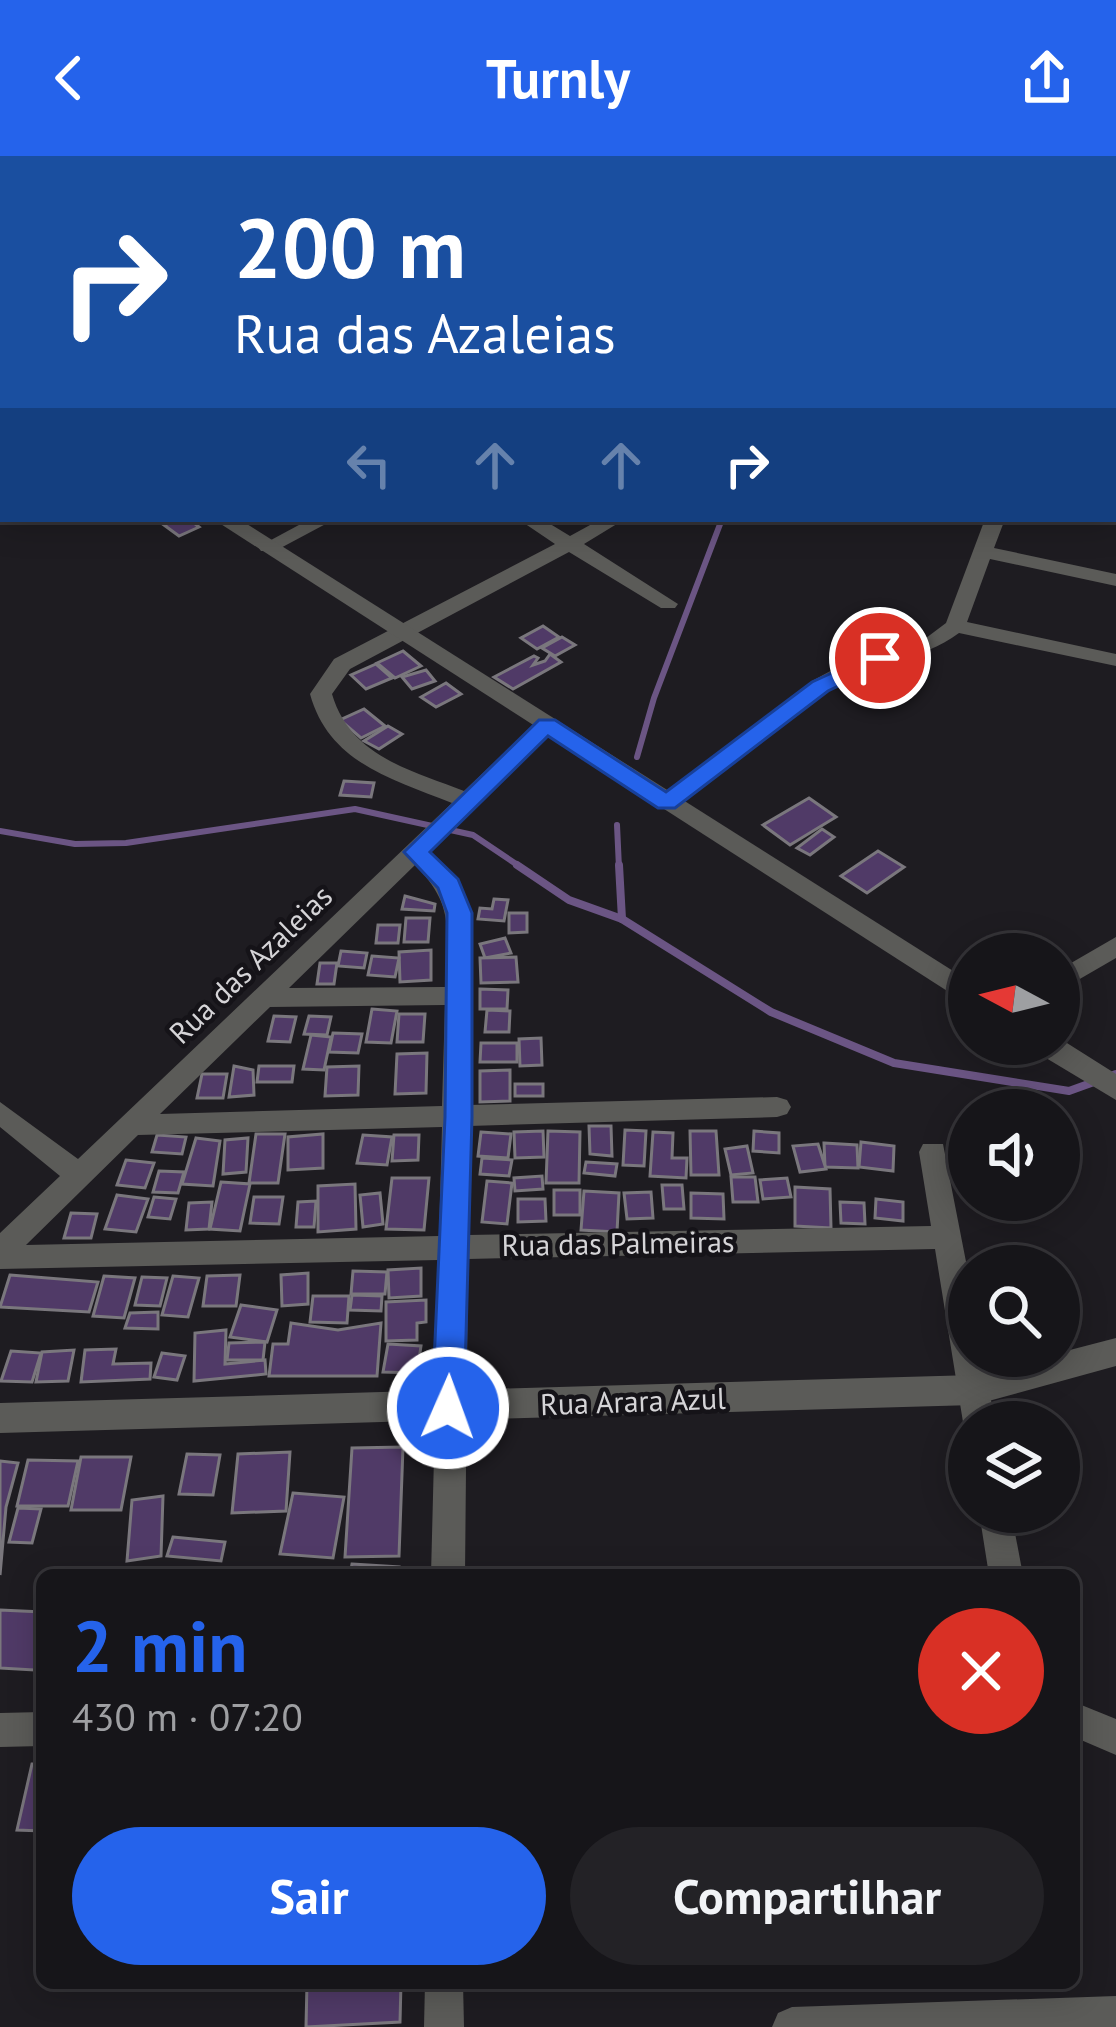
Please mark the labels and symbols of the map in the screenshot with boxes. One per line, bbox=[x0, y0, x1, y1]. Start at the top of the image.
pin bbox=[829, 607, 931, 709]
street label: Rua das Azaleias bbox=[160, 876, 340, 1052]
north arrow bbox=[948, 933, 1080, 1065]
street label: Rua das Palmeiras bbox=[501, 1221, 735, 1264]
position arrow bbox=[385, 1345, 511, 1471]
street label: Rua Arara Azul bbox=[540, 1378, 727, 1423]

